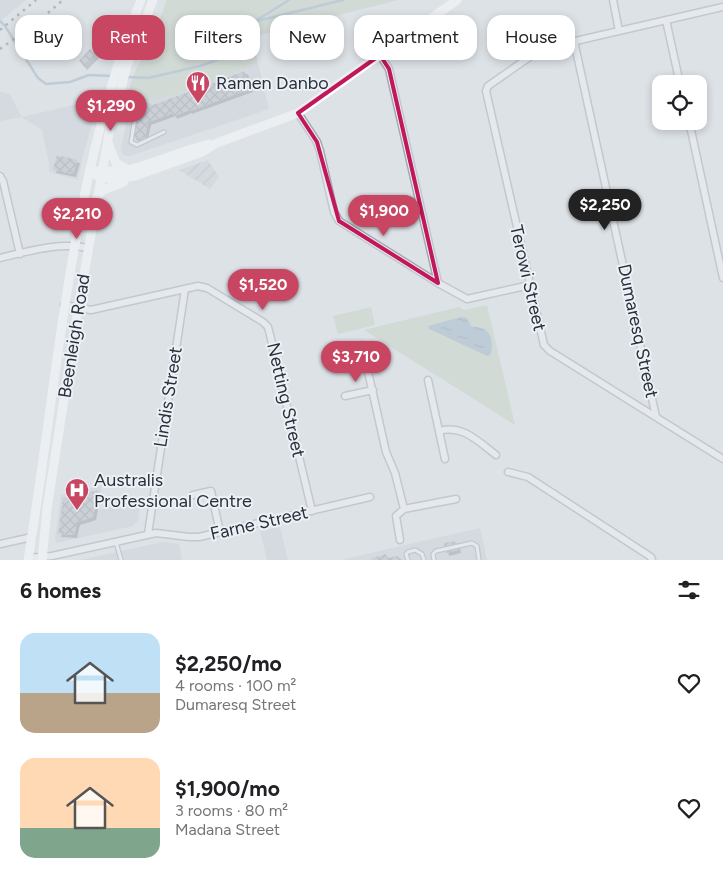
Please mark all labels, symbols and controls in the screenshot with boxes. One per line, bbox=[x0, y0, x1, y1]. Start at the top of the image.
chip: Buy bbox=[15, 15, 82, 60]
chip: Rent bbox=[92, 15, 165, 60]
chip: Filters bbox=[175, 15, 260, 60]
chip: New bbox=[270, 15, 344, 60]
chip: Apartment bbox=[354, 15, 477, 60]
chip: House bbox=[487, 15, 575, 60]
restaurant icon: Ramen Danbo bbox=[185, 70, 211, 104]
place label: Ramen Danbo bbox=[216, 72, 329, 94]
map controls bbox=[652, 75, 707, 130]
button: locate bbox=[652, 75, 707, 130]
pin: $1,290 bbox=[70, 90, 152, 132]
text: $1,290 bbox=[87, 96, 135, 115]
pin: $2,250 bbox=[564, 188, 646, 231]
pin: $1,900 bbox=[343, 194, 425, 237]
text: $2,250 bbox=[579, 195, 631, 214]
pin: $2,210 bbox=[36, 198, 118, 240]
text: $1,900 bbox=[359, 201, 409, 220]
text: $2,210 bbox=[53, 204, 101, 223]
street label: Terowi Street bbox=[505, 223, 551, 333]
street label: Dumaresq Street bbox=[613, 262, 663, 400]
pin: $1,520 bbox=[222, 268, 304, 311]
street label: Beenleigh Road bbox=[53, 272, 95, 400]
text: $1,520 bbox=[239, 275, 287, 294]
pin: $3,710 bbox=[315, 340, 397, 383]
street label: Netting Street bbox=[262, 341, 310, 460]
street label: Lindis Street bbox=[149, 345, 187, 449]
text: $3,710 bbox=[332, 347, 380, 366]
place label: Australis Professional Centre bbox=[94, 469, 252, 512]
hospital icon: Australis Professional Centre bbox=[64, 477, 90, 511]
street label: Farne Street bbox=[208, 501, 310, 545]
icon: filters bbox=[675, 576, 703, 604]
text: 6 homes bbox=[20, 578, 101, 603]
text: $2,250/mo bbox=[175, 651, 282, 676]
icon: home bbox=[60, 653, 120, 713]
icon: heart bbox=[675, 669, 703, 697]
text: 4 rooms · 100 m² bbox=[175, 676, 296, 695]
text: Dumaresq Street bbox=[175, 695, 296, 714]
text: $1,900/mo bbox=[175, 776, 280, 801]
icon: home bbox=[60, 778, 120, 838]
icon: heart bbox=[675, 794, 703, 822]
text: 3 rooms · 80 m² bbox=[175, 801, 288, 820]
text: Madana Street bbox=[175, 820, 280, 839]

